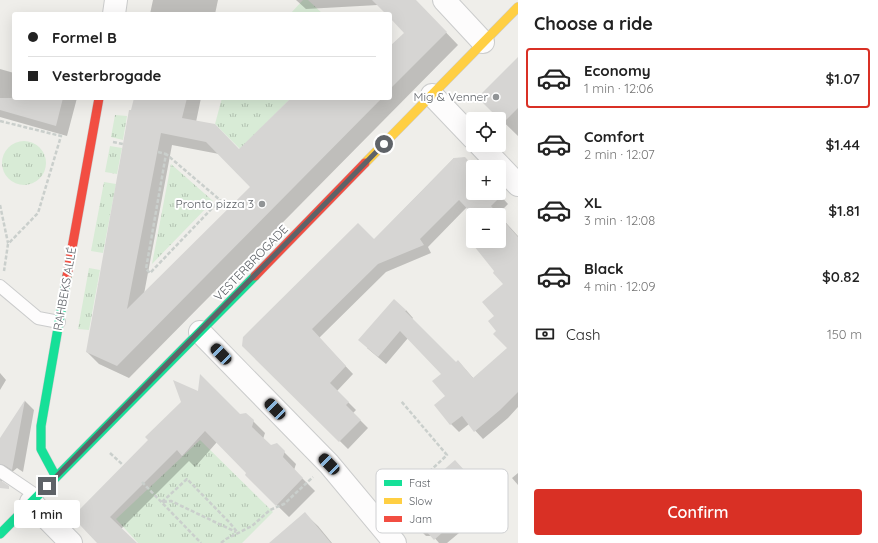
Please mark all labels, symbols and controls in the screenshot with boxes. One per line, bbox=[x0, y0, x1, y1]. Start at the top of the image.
text: Choose a ride bbox=[534, 12, 653, 35]
text: Formel B bbox=[52, 28, 117, 47]
icon: car bbox=[536, 60, 572, 96]
text: Economy bbox=[584, 61, 651, 80]
text: Vesterbrogade bbox=[52, 66, 161, 85]
text: $1.07 bbox=[826, 69, 860, 88]
text: 1 min · 12:06 bbox=[584, 80, 653, 96]
place label: Mig & Venner bbox=[414, 89, 488, 104]
marker: Mig & Venner bbox=[491, 92, 501, 102]
map controls bbox=[466, 112, 506, 248]
button: locate bbox=[466, 112, 506, 152]
icon: car bbox=[536, 126, 572, 162]
text: Comfort bbox=[584, 127, 645, 146]
route start bbox=[375, 135, 393, 153]
text: $1.44 bbox=[825, 135, 860, 154]
text: 2 min · 12:07 bbox=[584, 146, 655, 162]
button: + bbox=[466, 160, 506, 200]
icon: car bbox=[536, 192, 572, 228]
text: XL bbox=[584, 193, 602, 212]
place label: Pronto pizza 3 bbox=[176, 196, 254, 211]
marker: Pronto pizza 3 bbox=[257, 199, 267, 209]
text: $1.81 bbox=[828, 201, 860, 220]
button: − bbox=[466, 208, 506, 248]
text: 3 min · 12:08 bbox=[584, 212, 655, 228]
street label: VESTERBROGADE bbox=[210, 221, 291, 304]
street label: RAHBEKS ALLÉ bbox=[50, 246, 79, 332]
icon: car bbox=[536, 258, 572, 294]
text: Black bbox=[584, 259, 624, 278]
text: $0.82 bbox=[822, 267, 860, 286]
text: 4 min · 12:09 bbox=[584, 278, 656, 294]
icon: cash bbox=[534, 323, 556, 345]
text: Cash bbox=[566, 325, 600, 344]
text: 150 m bbox=[827, 326, 862, 342]
car bbox=[208, 341, 234, 367]
car bbox=[262, 396, 288, 422]
car bbox=[316, 451, 342, 477]
legend bbox=[376, 469, 508, 533]
text: Fast bbox=[409, 476, 431, 490]
route end bbox=[38, 477, 56, 495]
button: Confirm bbox=[534, 489, 862, 535]
text: Slow bbox=[409, 494, 433, 508]
callout: 1 min bbox=[14, 500, 80, 528]
text: 1 min bbox=[31, 506, 63, 522]
text: Jam bbox=[409, 512, 432, 526]

